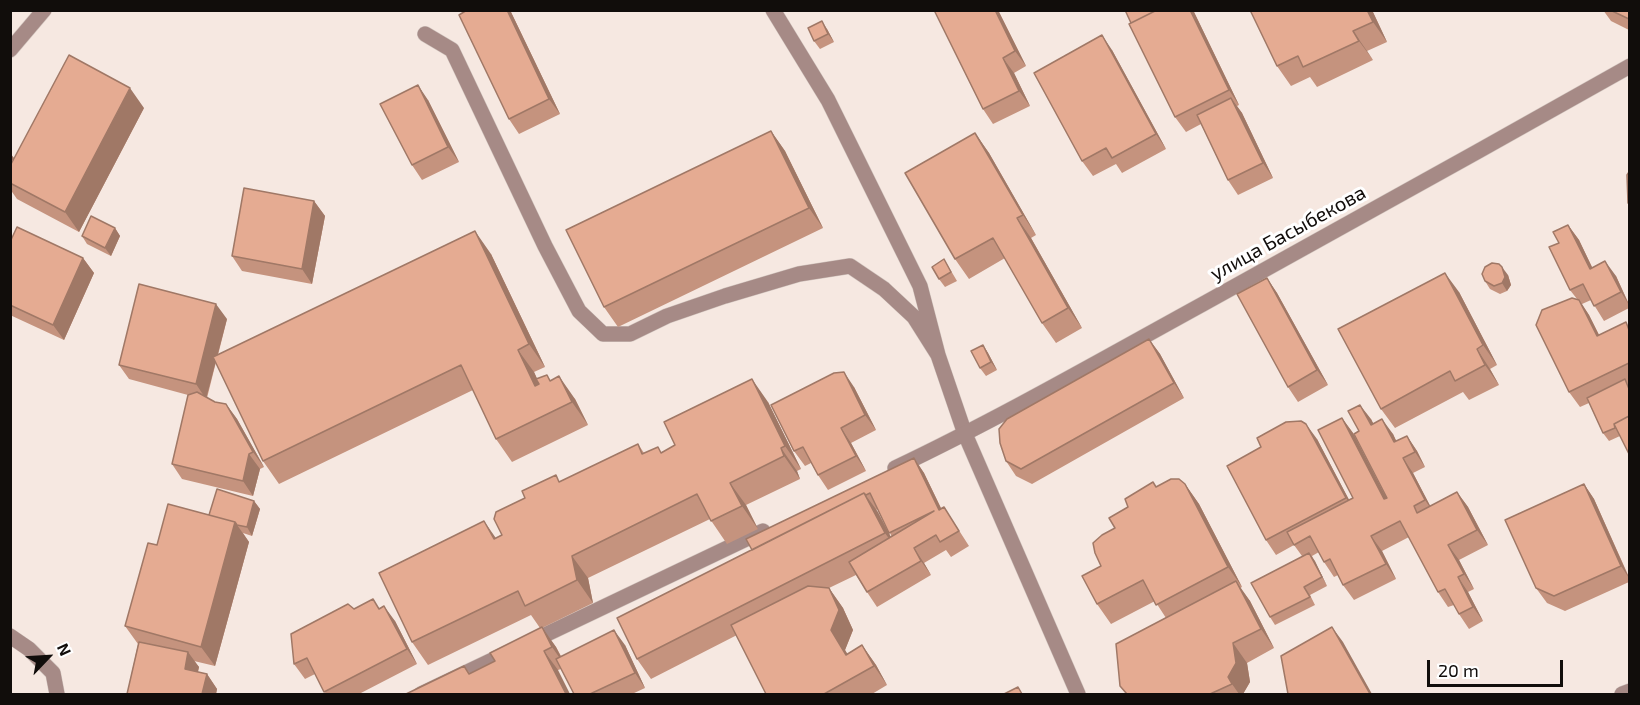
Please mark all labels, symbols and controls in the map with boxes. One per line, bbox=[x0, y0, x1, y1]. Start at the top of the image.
street label: улица Басыбекова bbox=[1206, 180, 1370, 286]
north arrow bbox=[18, 627, 78, 687]
text: N bbox=[54, 640, 76, 658]
scale bar bbox=[1430, 648, 1566, 686]
text: 20 m bbox=[1438, 659, 1479, 681]

